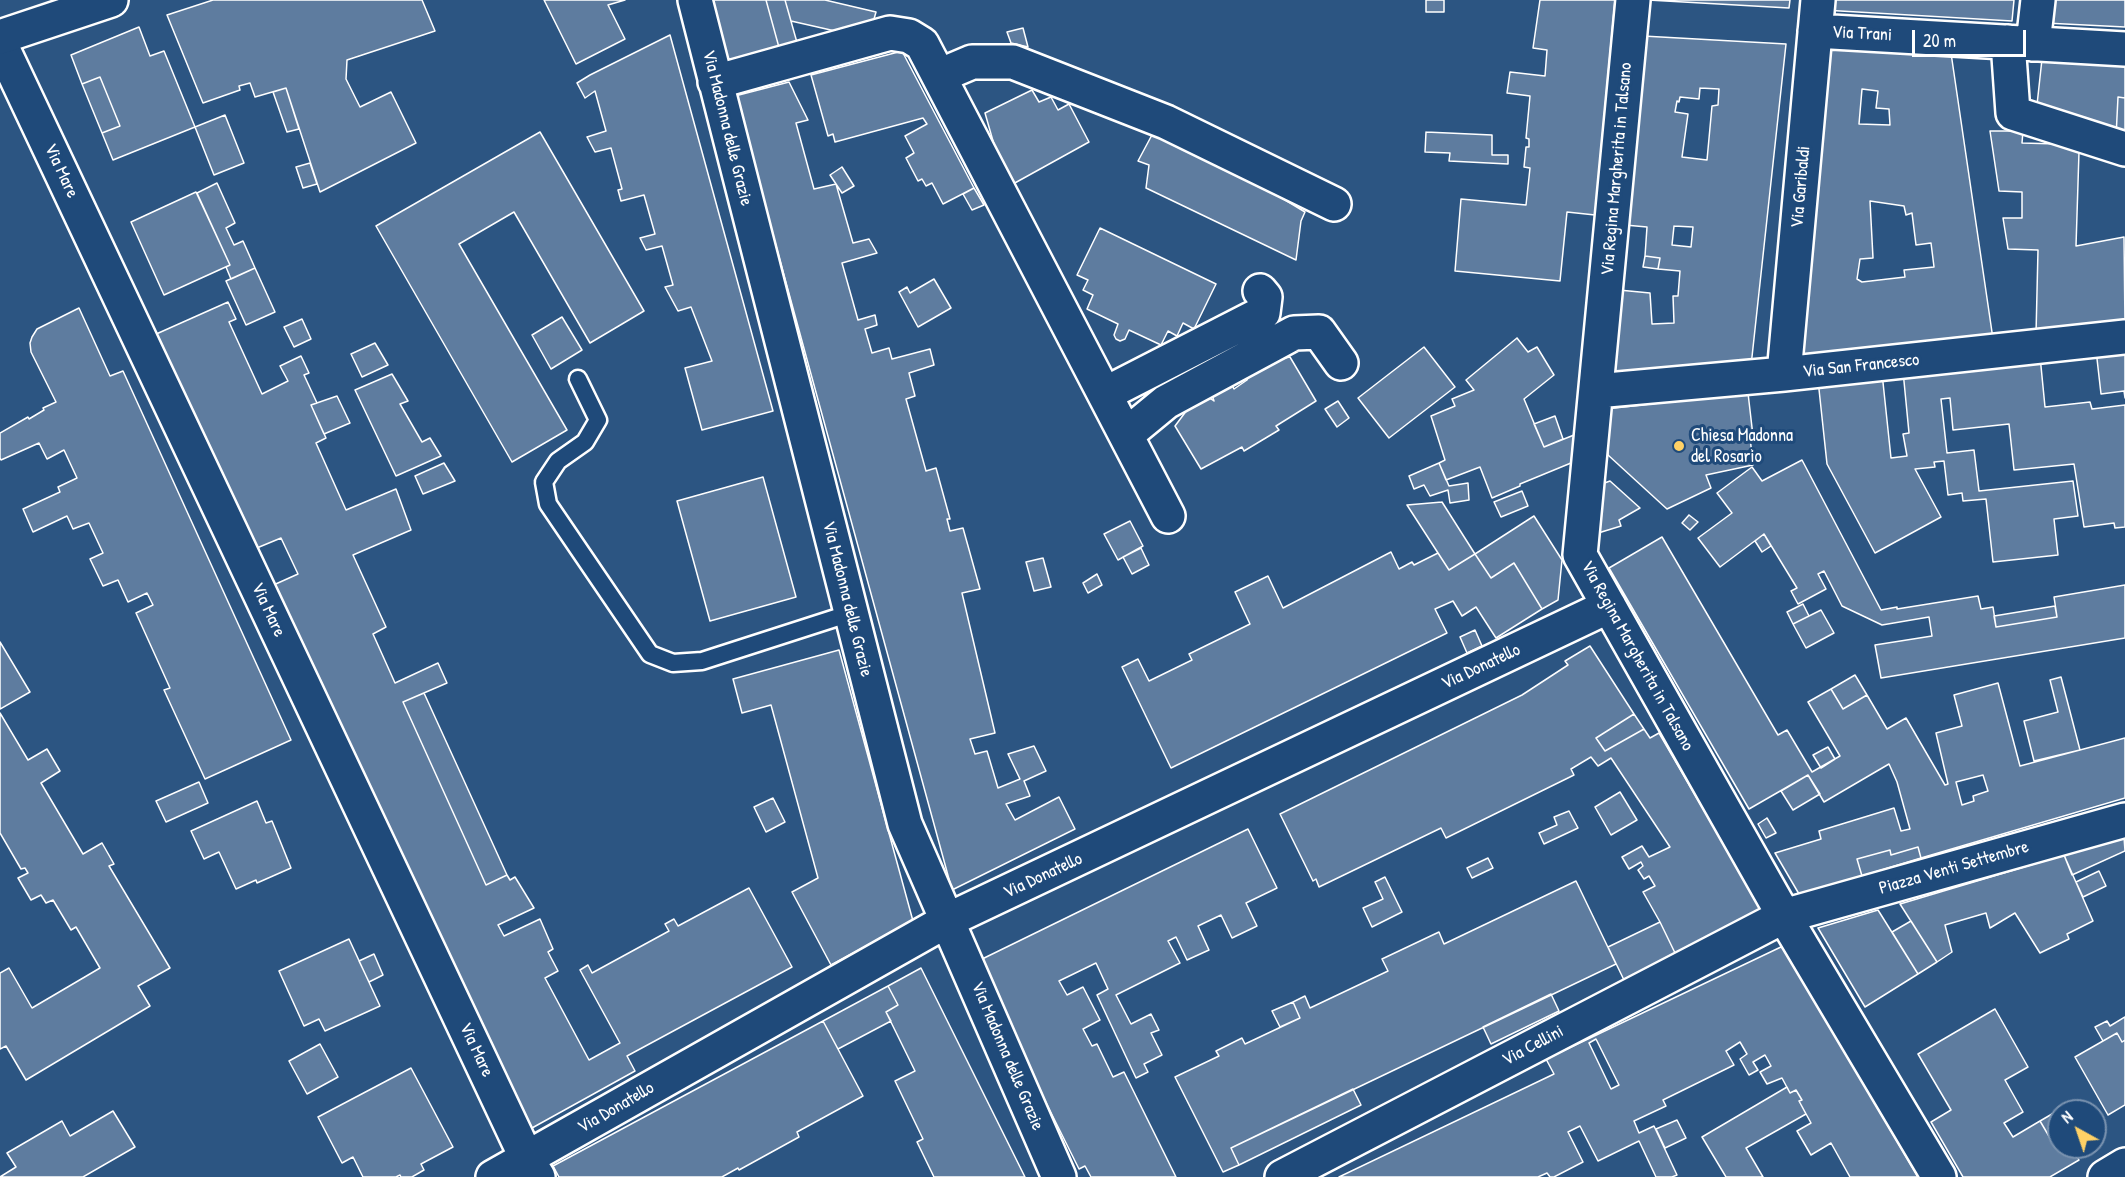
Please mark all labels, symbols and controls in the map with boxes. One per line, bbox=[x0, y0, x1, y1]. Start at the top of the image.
scale bar bbox=[1915, 18, 2029, 56]
street label: Via Trani bbox=[1832, 22, 1892, 46]
text: 20 m bbox=[1923, 28, 1956, 53]
street label: Via Madonna delle Grazie bbox=[697, 48, 757, 208]
street label: Via Regina Margherita in Talsano bbox=[1597, 62, 1637, 276]
street label: Via Mare bbox=[39, 141, 83, 201]
street label: Via Garibaldi bbox=[1787, 145, 1815, 229]
street label: Via San Francesco bbox=[1802, 349, 1920, 383]
place label: Chiesa Madonna del Rosario bbox=[1691, 425, 1793, 468]
marker: Chiesa Madonna del Rosario bbox=[1672, 439, 1686, 453]
street label: Via Madonna delle Grazie bbox=[817, 519, 877, 679]
street label: Via Regina Margherita in Talsano bbox=[1576, 557, 1698, 755]
street label: Via Mare bbox=[246, 580, 290, 640]
street label: Via Donatello bbox=[1438, 639, 1524, 695]
street label: Piazza Venti Settembre bbox=[1877, 836, 2031, 900]
street label: Via Donatello bbox=[1000, 848, 1086, 904]
street label: Via Madonna delle Grazie bbox=[966, 978, 1048, 1134]
street label: Via Mare bbox=[454, 1020, 498, 1080]
street label: Via Cellini bbox=[1499, 1021, 1567, 1071]
street label: Via Donatello bbox=[574, 1077, 658, 1139]
north arrow bbox=[2047, 1099, 2107, 1159]
text: N bbox=[2056, 1106, 2077, 1128]

